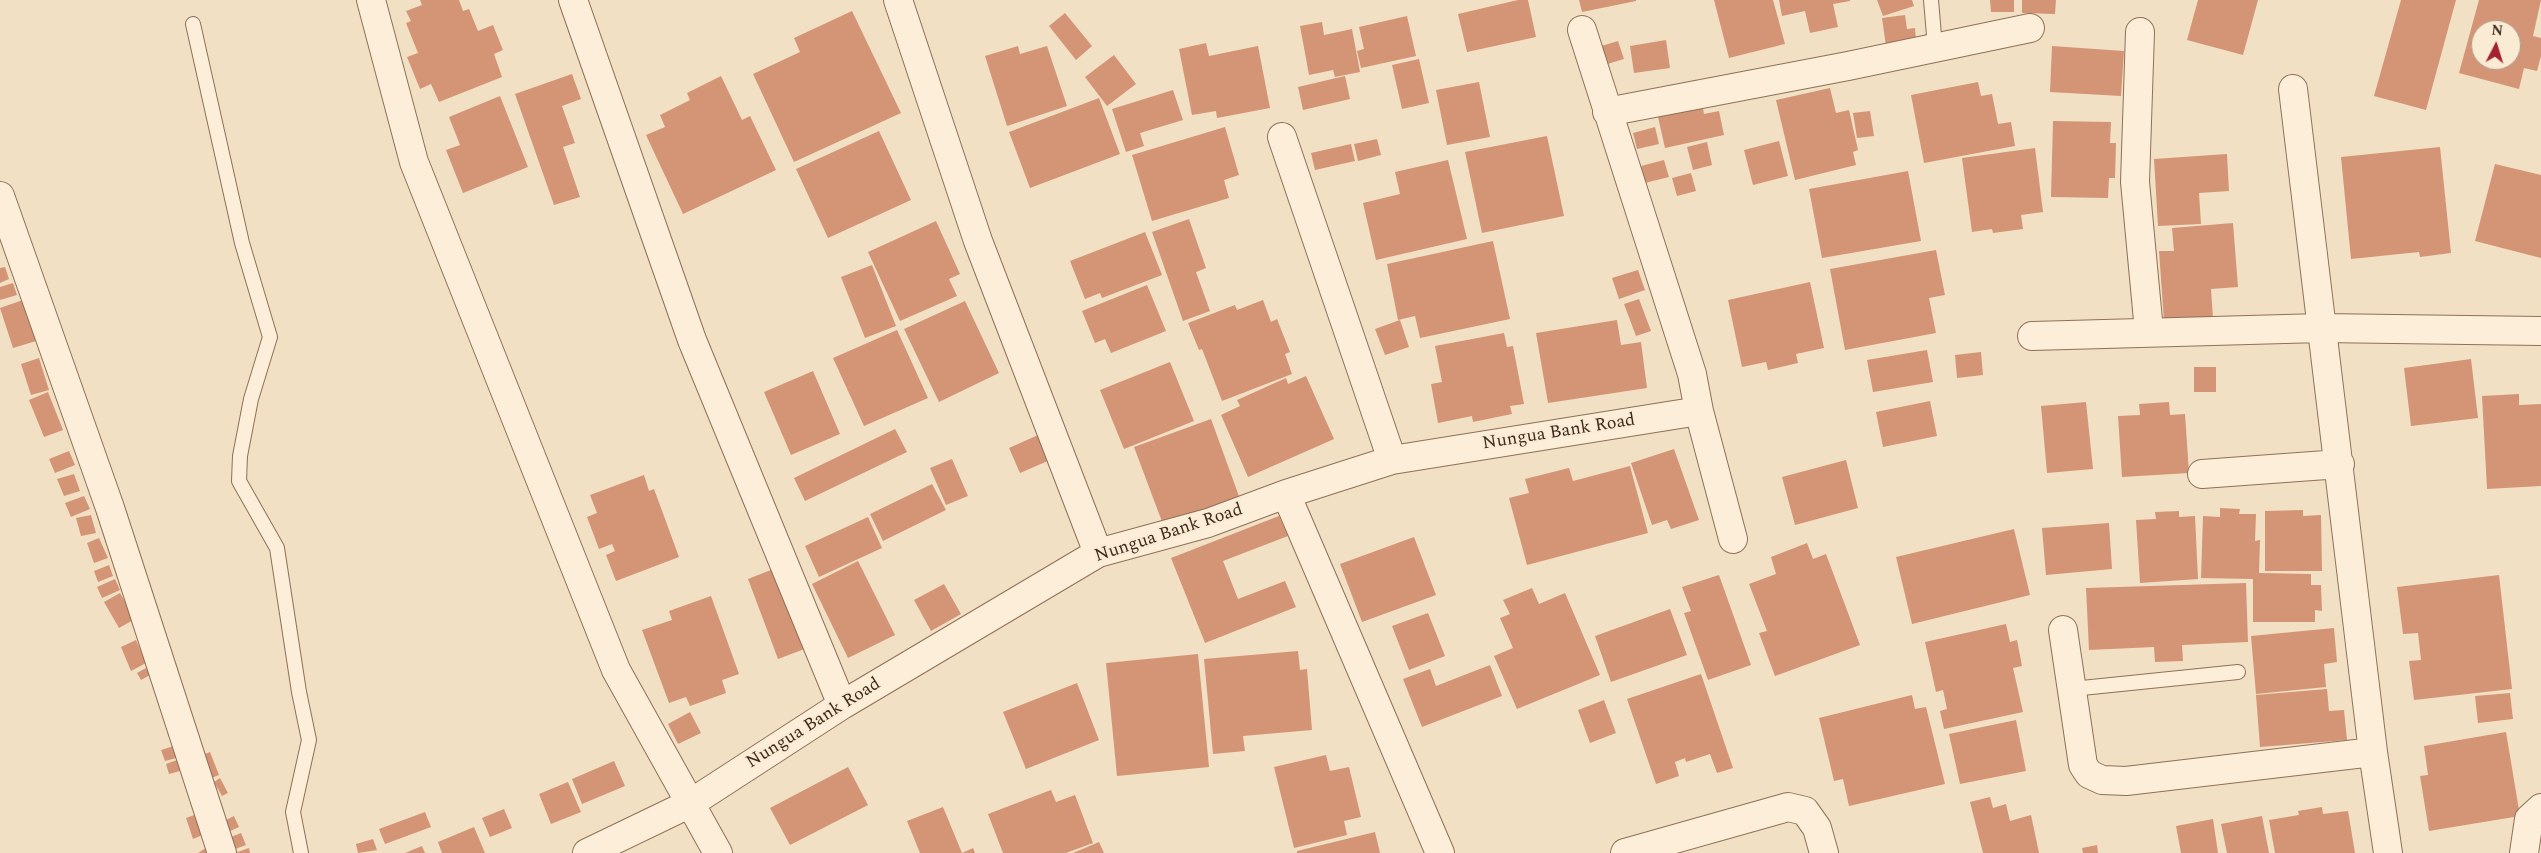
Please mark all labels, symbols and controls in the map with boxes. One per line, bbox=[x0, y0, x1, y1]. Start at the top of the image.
north arrow bbox=[2471, 20, 2521, 70]
text: N bbox=[2491, 20, 2504, 42]
street label: Nungua Bank Road bbox=[1481, 410, 1637, 456]
street label: Nungua Bank Road bbox=[1092, 500, 1246, 568]
street label: Nungua Bank Road bbox=[743, 674, 885, 774]

